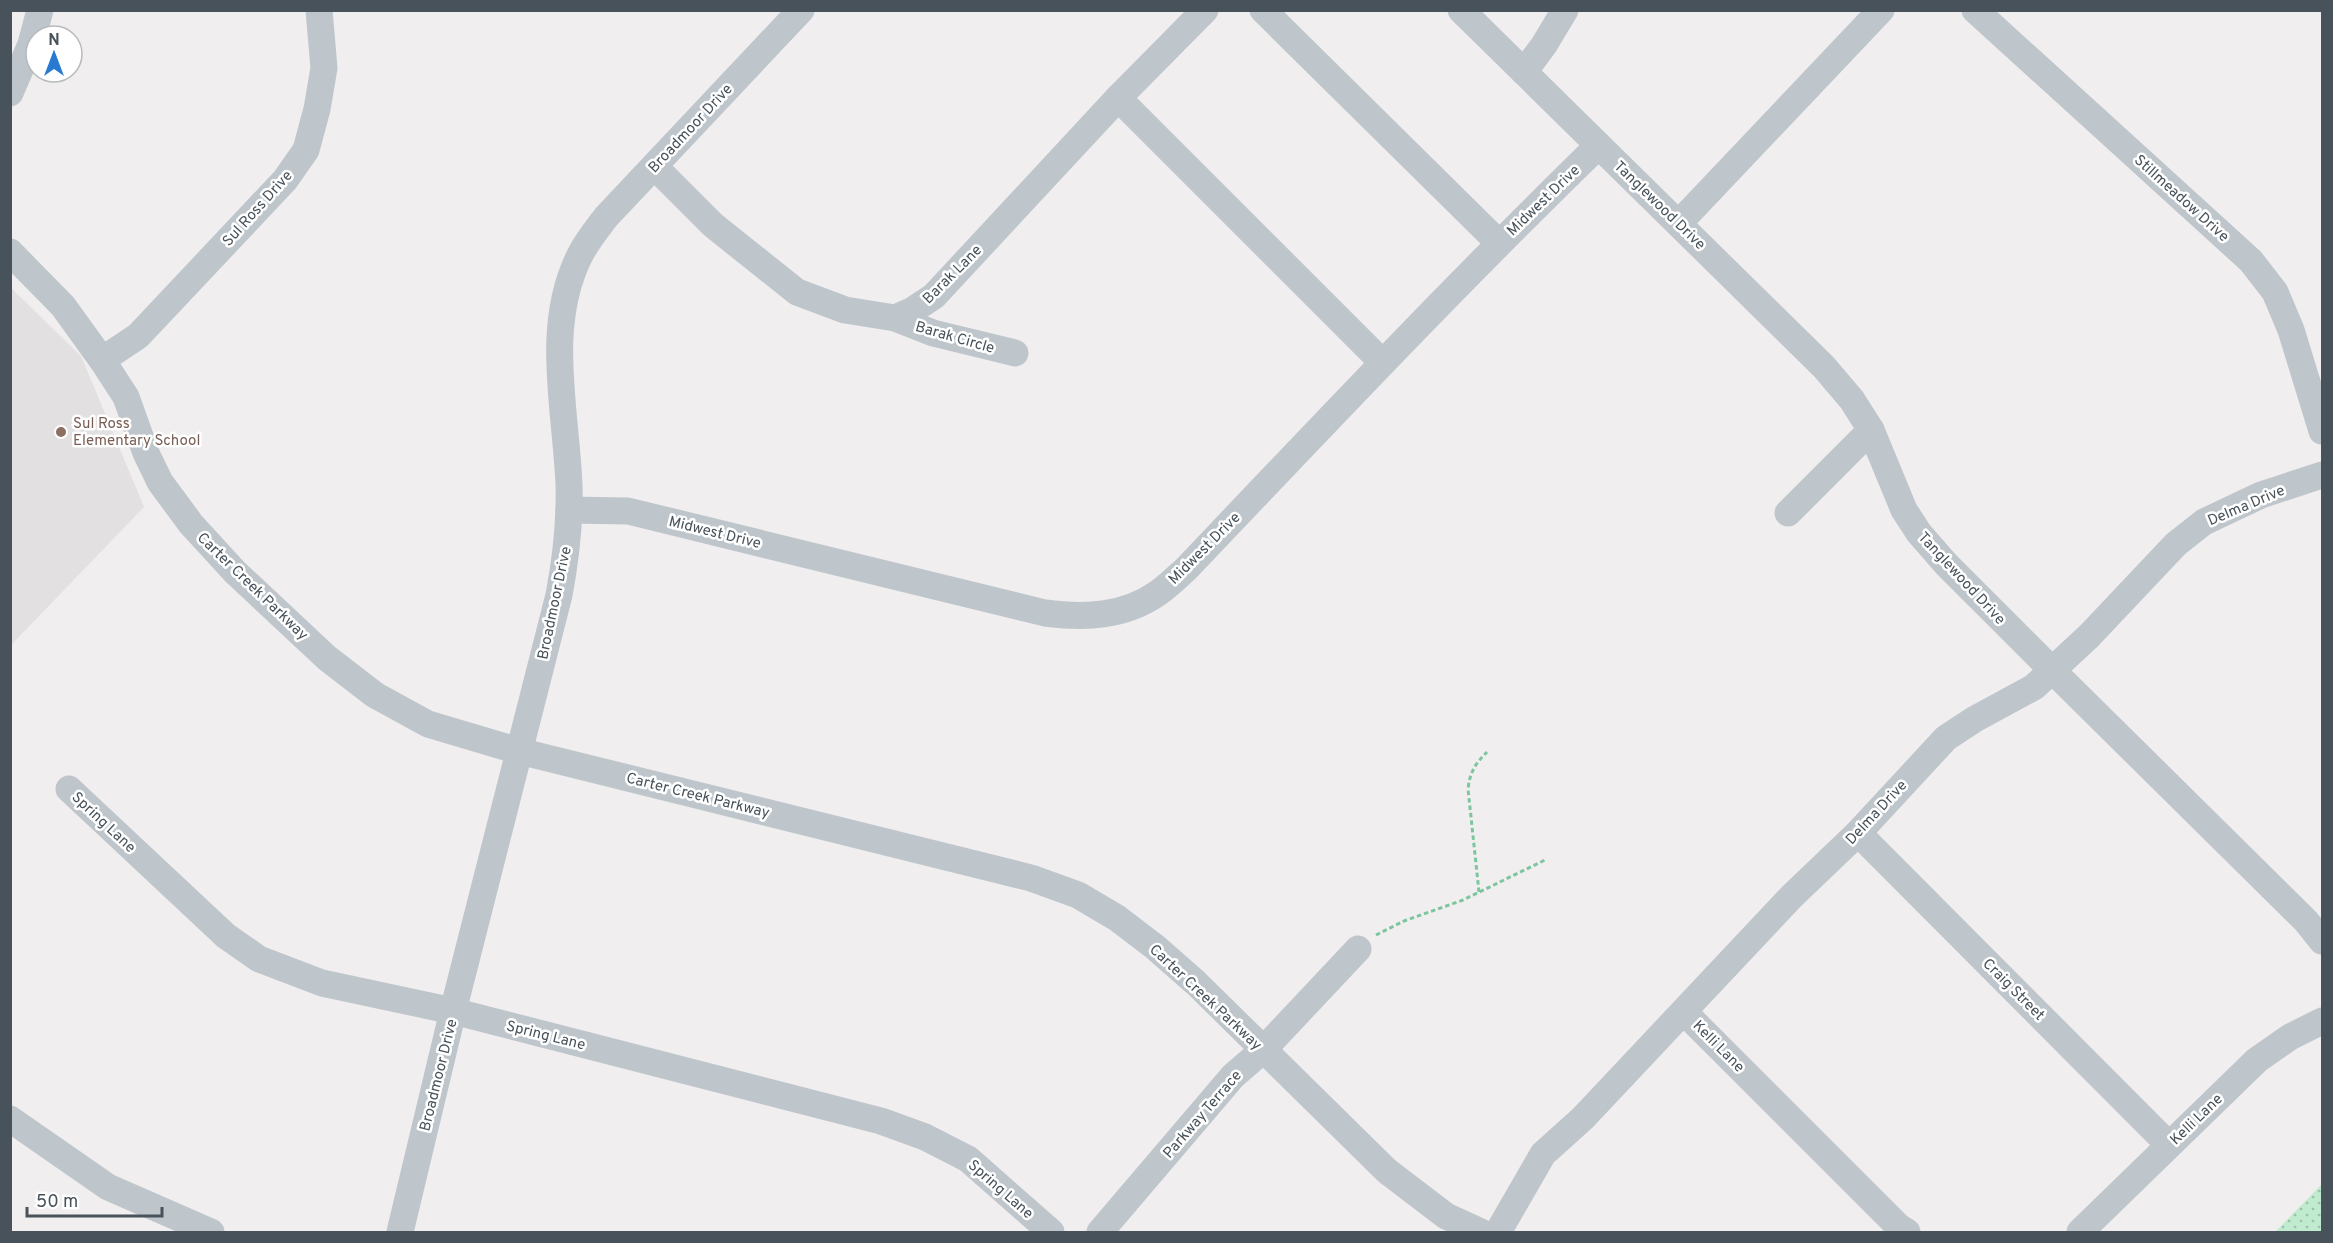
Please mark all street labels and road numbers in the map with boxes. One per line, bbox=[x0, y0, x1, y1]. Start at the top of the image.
street label: Broadmoor Drive bbox=[645, 80, 737, 178]
street label: Stillmeadow Drive bbox=[2130, 151, 2232, 247]
street label: Tanglewood Drive bbox=[1609, 158, 1709, 255]
street label: Midwest Drive bbox=[1503, 161, 1585, 241]
street label: Sul Ross Drive bbox=[219, 167, 297, 251]
street label: Barak Lane bbox=[919, 241, 987, 309]
street label: Barak Circle bbox=[913, 318, 996, 359]
street label: Delma Drive bbox=[2205, 482, 2288, 531]
street label: Midwest Drive bbox=[1165, 509, 1245, 589]
street label: Midwest Drive bbox=[667, 513, 763, 554]
street label: Carter Creek Parkway bbox=[192, 529, 312, 645]
street label: Tanglewood Drive bbox=[1913, 529, 2009, 629]
street label: Broadmoor Drive bbox=[534, 545, 577, 662]
street label: Carter Creek Parkway bbox=[624, 769, 771, 823]
street label: Delma Drive bbox=[1842, 777, 1912, 849]
street label: Spring Lane bbox=[67, 789, 139, 858]
street label: Carter Creek Parkway bbox=[1145, 941, 1265, 1055]
street label: Craig Street bbox=[1978, 955, 2048, 1025]
street label: Broadmoor Drive bbox=[416, 1017, 463, 1134]
street label: Spring Lane bbox=[504, 1017, 587, 1055]
street label: Kelli Lane bbox=[1688, 1017, 1748, 1077]
street label: Parkway Terrace bbox=[1160, 1067, 1247, 1163]
street label: Kelli Lane bbox=[2167, 1090, 2227, 1150]
street label: Spring Lane bbox=[963, 1156, 1037, 1224]

